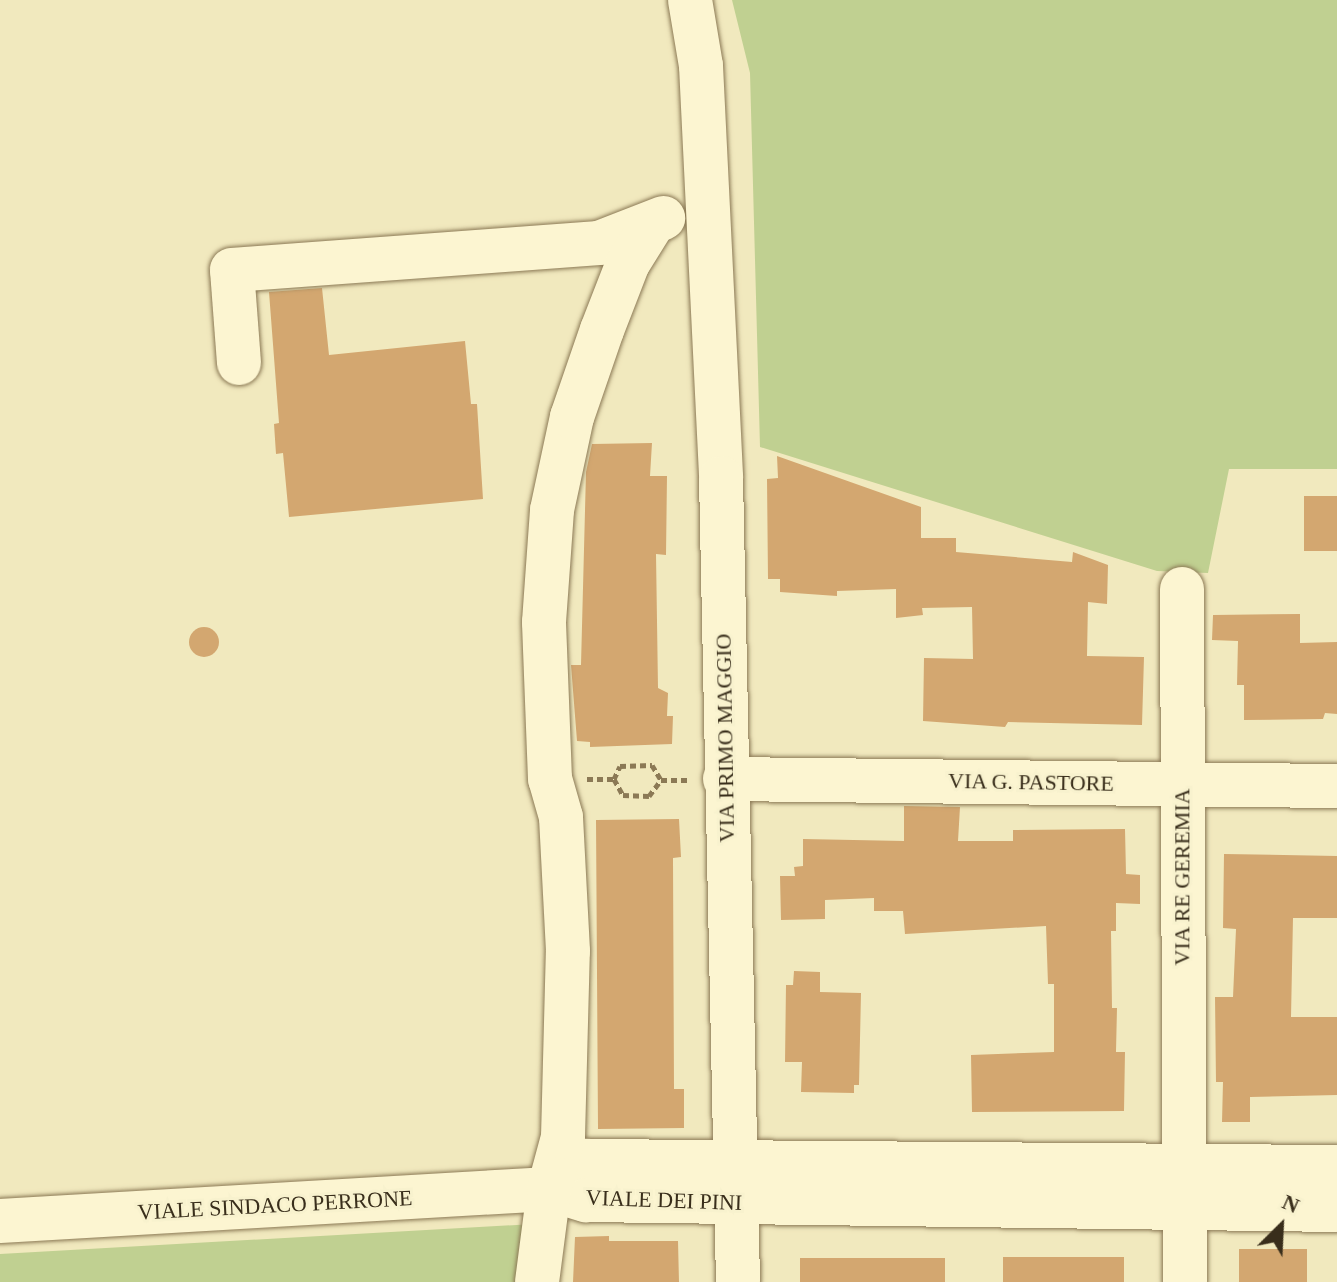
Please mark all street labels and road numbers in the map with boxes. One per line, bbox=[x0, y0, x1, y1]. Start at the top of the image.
street label: VIA PRIMO MAGGIO bbox=[710, 633, 740, 843]
street label: VIA G. PASTORE bbox=[947, 767, 1115, 797]
street label: VIA RE GEREMIA bbox=[1169, 788, 1195, 966]
street label: VIALE DEI PINI bbox=[585, 1184, 743, 1216]
street label: VIALE SINDACO PERRONE bbox=[137, 1185, 413, 1225]

